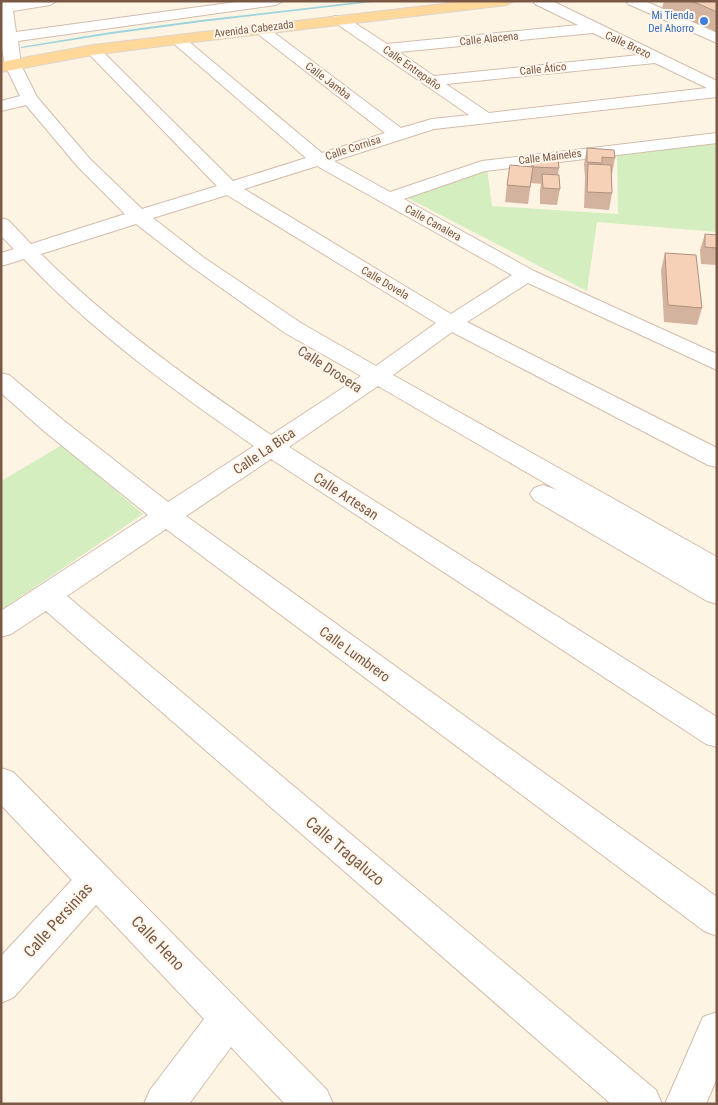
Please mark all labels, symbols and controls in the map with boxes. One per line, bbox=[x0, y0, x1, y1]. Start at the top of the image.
place label: Mi Tienda Del Ahorro bbox=[648, 9, 694, 35]
marker: Mi Tienda Del Ahorro bbox=[698, 15, 710, 27]
street label: Avenida Cabezada bbox=[214, 18, 294, 40]
street label: Calle Alacena bbox=[459, 29, 519, 49]
street label: Calle Brezo bbox=[603, 29, 653, 61]
street label: Calle Entrepaño bbox=[380, 43, 444, 93]
street label: Calle Jamba bbox=[303, 60, 353, 102]
street label: Calle Ático bbox=[519, 60, 567, 78]
street label: Calle Cornisa bbox=[324, 133, 382, 163]
street label: Calle Maineles bbox=[518, 147, 582, 167]
street label: Calle Canalera bbox=[403, 202, 463, 244]
street label: Calle Dovela bbox=[359, 264, 411, 302]
street label: Calle Drosera bbox=[295, 342, 365, 396]
street label: Calle La Bica bbox=[230, 424, 298, 478]
street label: Calle Artesan bbox=[311, 469, 381, 523]
street label: Calle Lumbrero bbox=[317, 623, 393, 685]
street label: Calle Tragaluzo bbox=[302, 813, 388, 889]
street label: Calle Persinias bbox=[20, 879, 96, 961]
street label: Calle Heno bbox=[127, 912, 189, 974]

